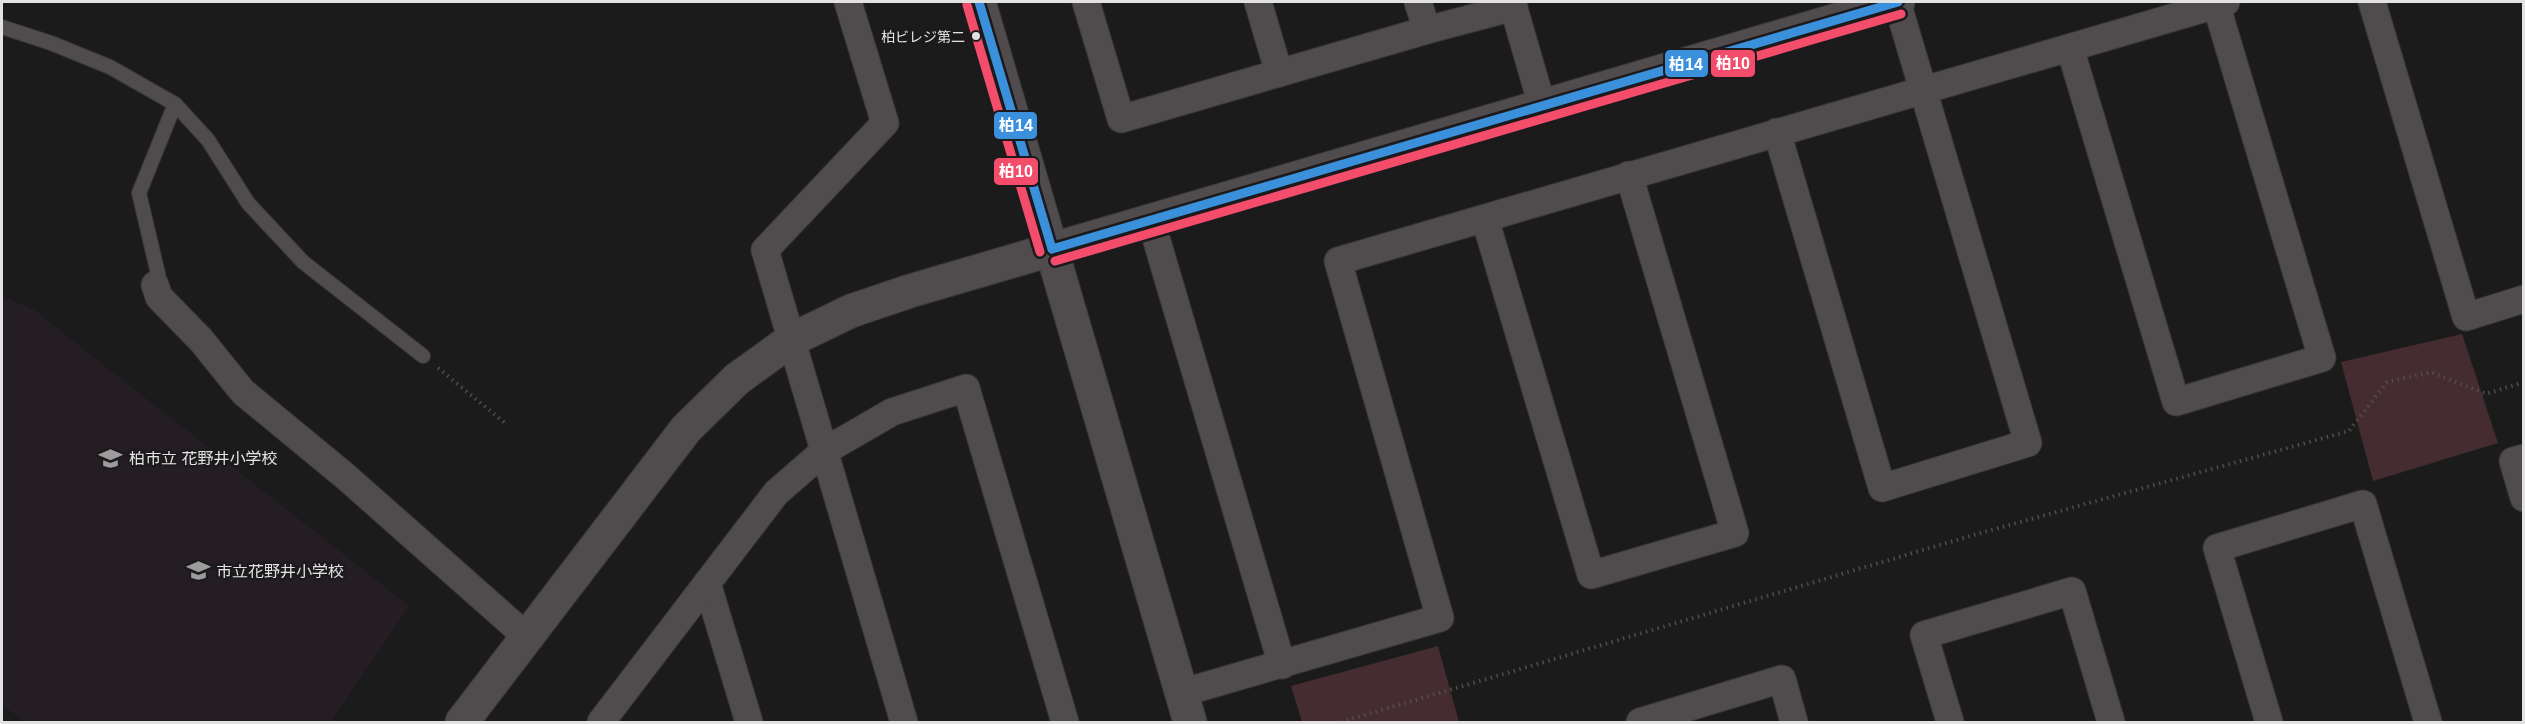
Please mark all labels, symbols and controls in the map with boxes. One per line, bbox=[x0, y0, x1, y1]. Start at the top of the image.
place label: 柏ビレジ第二 bbox=[881, 29, 965, 45]
marker: 柏ビレジ第二 bbox=[970, 30, 982, 42]
line badge: 柏14 bbox=[1664, 49, 1709, 78]
line badge: 柏10 bbox=[1710, 49, 1756, 78]
text: 柏10 bbox=[1716, 55, 1750, 72]
text: 柏14 bbox=[1669, 56, 1703, 73]
line badge: 柏14 bbox=[993, 111, 1038, 140]
text: 柏14 bbox=[999, 117, 1033, 134]
line badge: 柏10 bbox=[993, 157, 1039, 186]
text: 柏10 bbox=[999, 163, 1033, 180]
school or university icon: 柏市立 花野井小学校 bbox=[98, 445, 124, 471]
place label: 柏市立 花野井小学校 bbox=[129, 450, 277, 467]
school or university icon: 市立花野井小学校 bbox=[185, 558, 211, 584]
place label: 市立花野井小学校 bbox=[216, 563, 344, 580]

